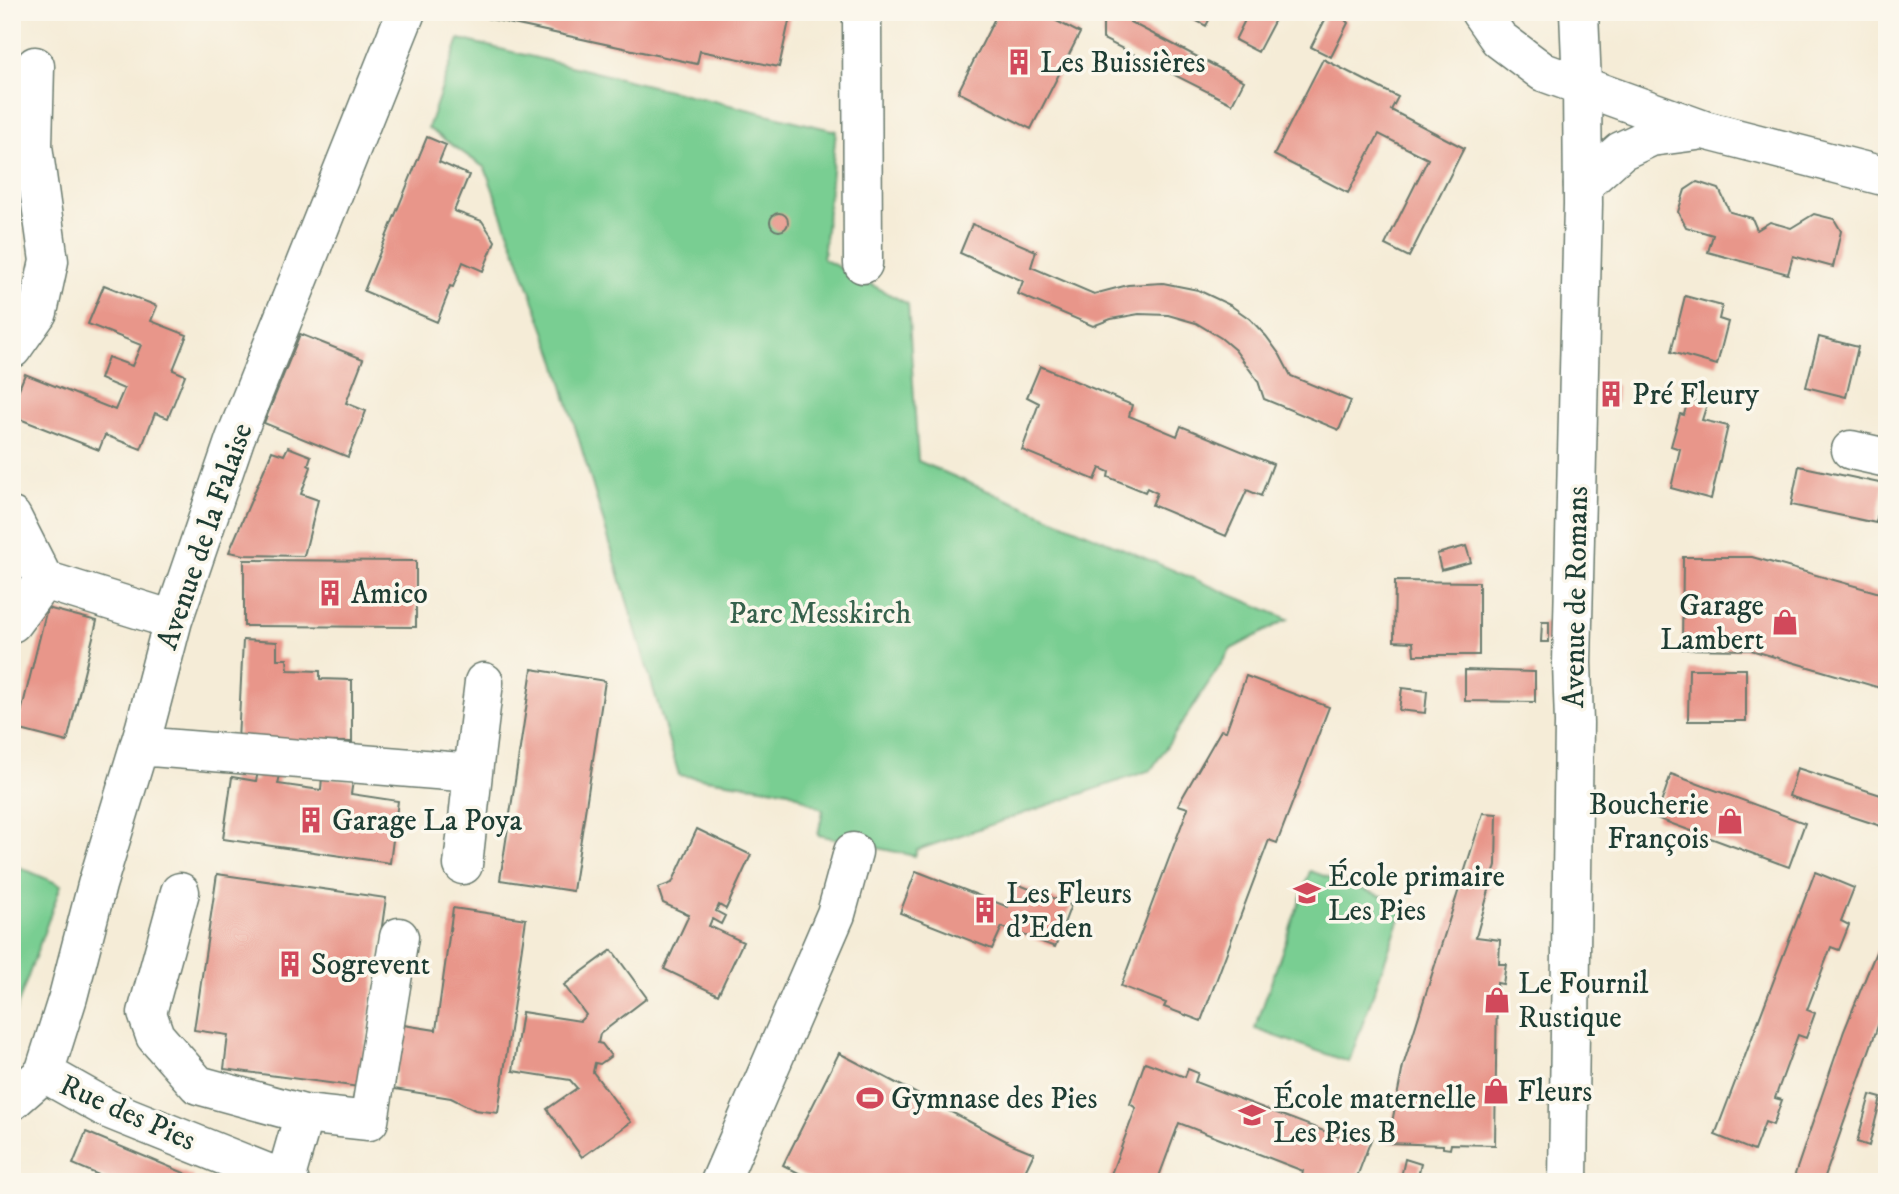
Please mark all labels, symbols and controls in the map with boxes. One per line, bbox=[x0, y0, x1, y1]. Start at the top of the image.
place label: Les Buissières bbox=[1040, 45, 1206, 82]
building icon: Les Buissières bbox=[1004, 47, 1034, 77]
place label: Pré Fleury bbox=[1632, 377, 1760, 414]
building icon: Pré Fleury bbox=[1596, 379, 1626, 409]
street label: Avenue de la Falaise bbox=[149, 418, 262, 655]
street label: Avenue de Romans bbox=[1556, 486, 1597, 708]
place label: Amico bbox=[351, 576, 428, 613]
building icon: Amico bbox=[315, 578, 345, 608]
place label: Garage Lambert bbox=[1660, 588, 1764, 659]
park label: Parc Messkirch bbox=[729, 596, 911, 633]
shop icon: Garage Lambert bbox=[1770, 607, 1800, 637]
place label: Boucherie François bbox=[1589, 787, 1709, 858]
place label: Garage La Poya bbox=[332, 803, 523, 840]
building icon: Garage La Poya bbox=[296, 805, 326, 835]
shop icon: Boucherie François bbox=[1715, 806, 1745, 836]
place label: École primaire Les Pies bbox=[1328, 858, 1505, 930]
place label: Les Fleurs d'Eden bbox=[1006, 876, 1132, 947]
school or university icon: École primaire Les Pies bbox=[1292, 878, 1322, 908]
building icon: Les Fleurs d'Eden bbox=[970, 895, 1000, 925]
place label: Sogrevent bbox=[311, 947, 430, 984]
building icon: Sogrevent bbox=[275, 949, 305, 979]
place label: Le Fournil Rustique bbox=[1518, 966, 1649, 1037]
shop icon: Le Fournil Rustique bbox=[1482, 985, 1512, 1015]
street label: Rue des Pies bbox=[54, 1067, 201, 1160]
place label: Fleurs bbox=[1517, 1074, 1592, 1111]
shop icon: Fleurs bbox=[1481, 1076, 1511, 1106]
place label: École maternelle Les Pies B bbox=[1273, 1080, 1476, 1152]
place label: Gymnase des Pies bbox=[891, 1081, 1097, 1118]
sports icon: Gymnase des Pies bbox=[855, 1083, 885, 1113]
school or university icon: École maternelle Les Pies B bbox=[1237, 1100, 1267, 1130]

